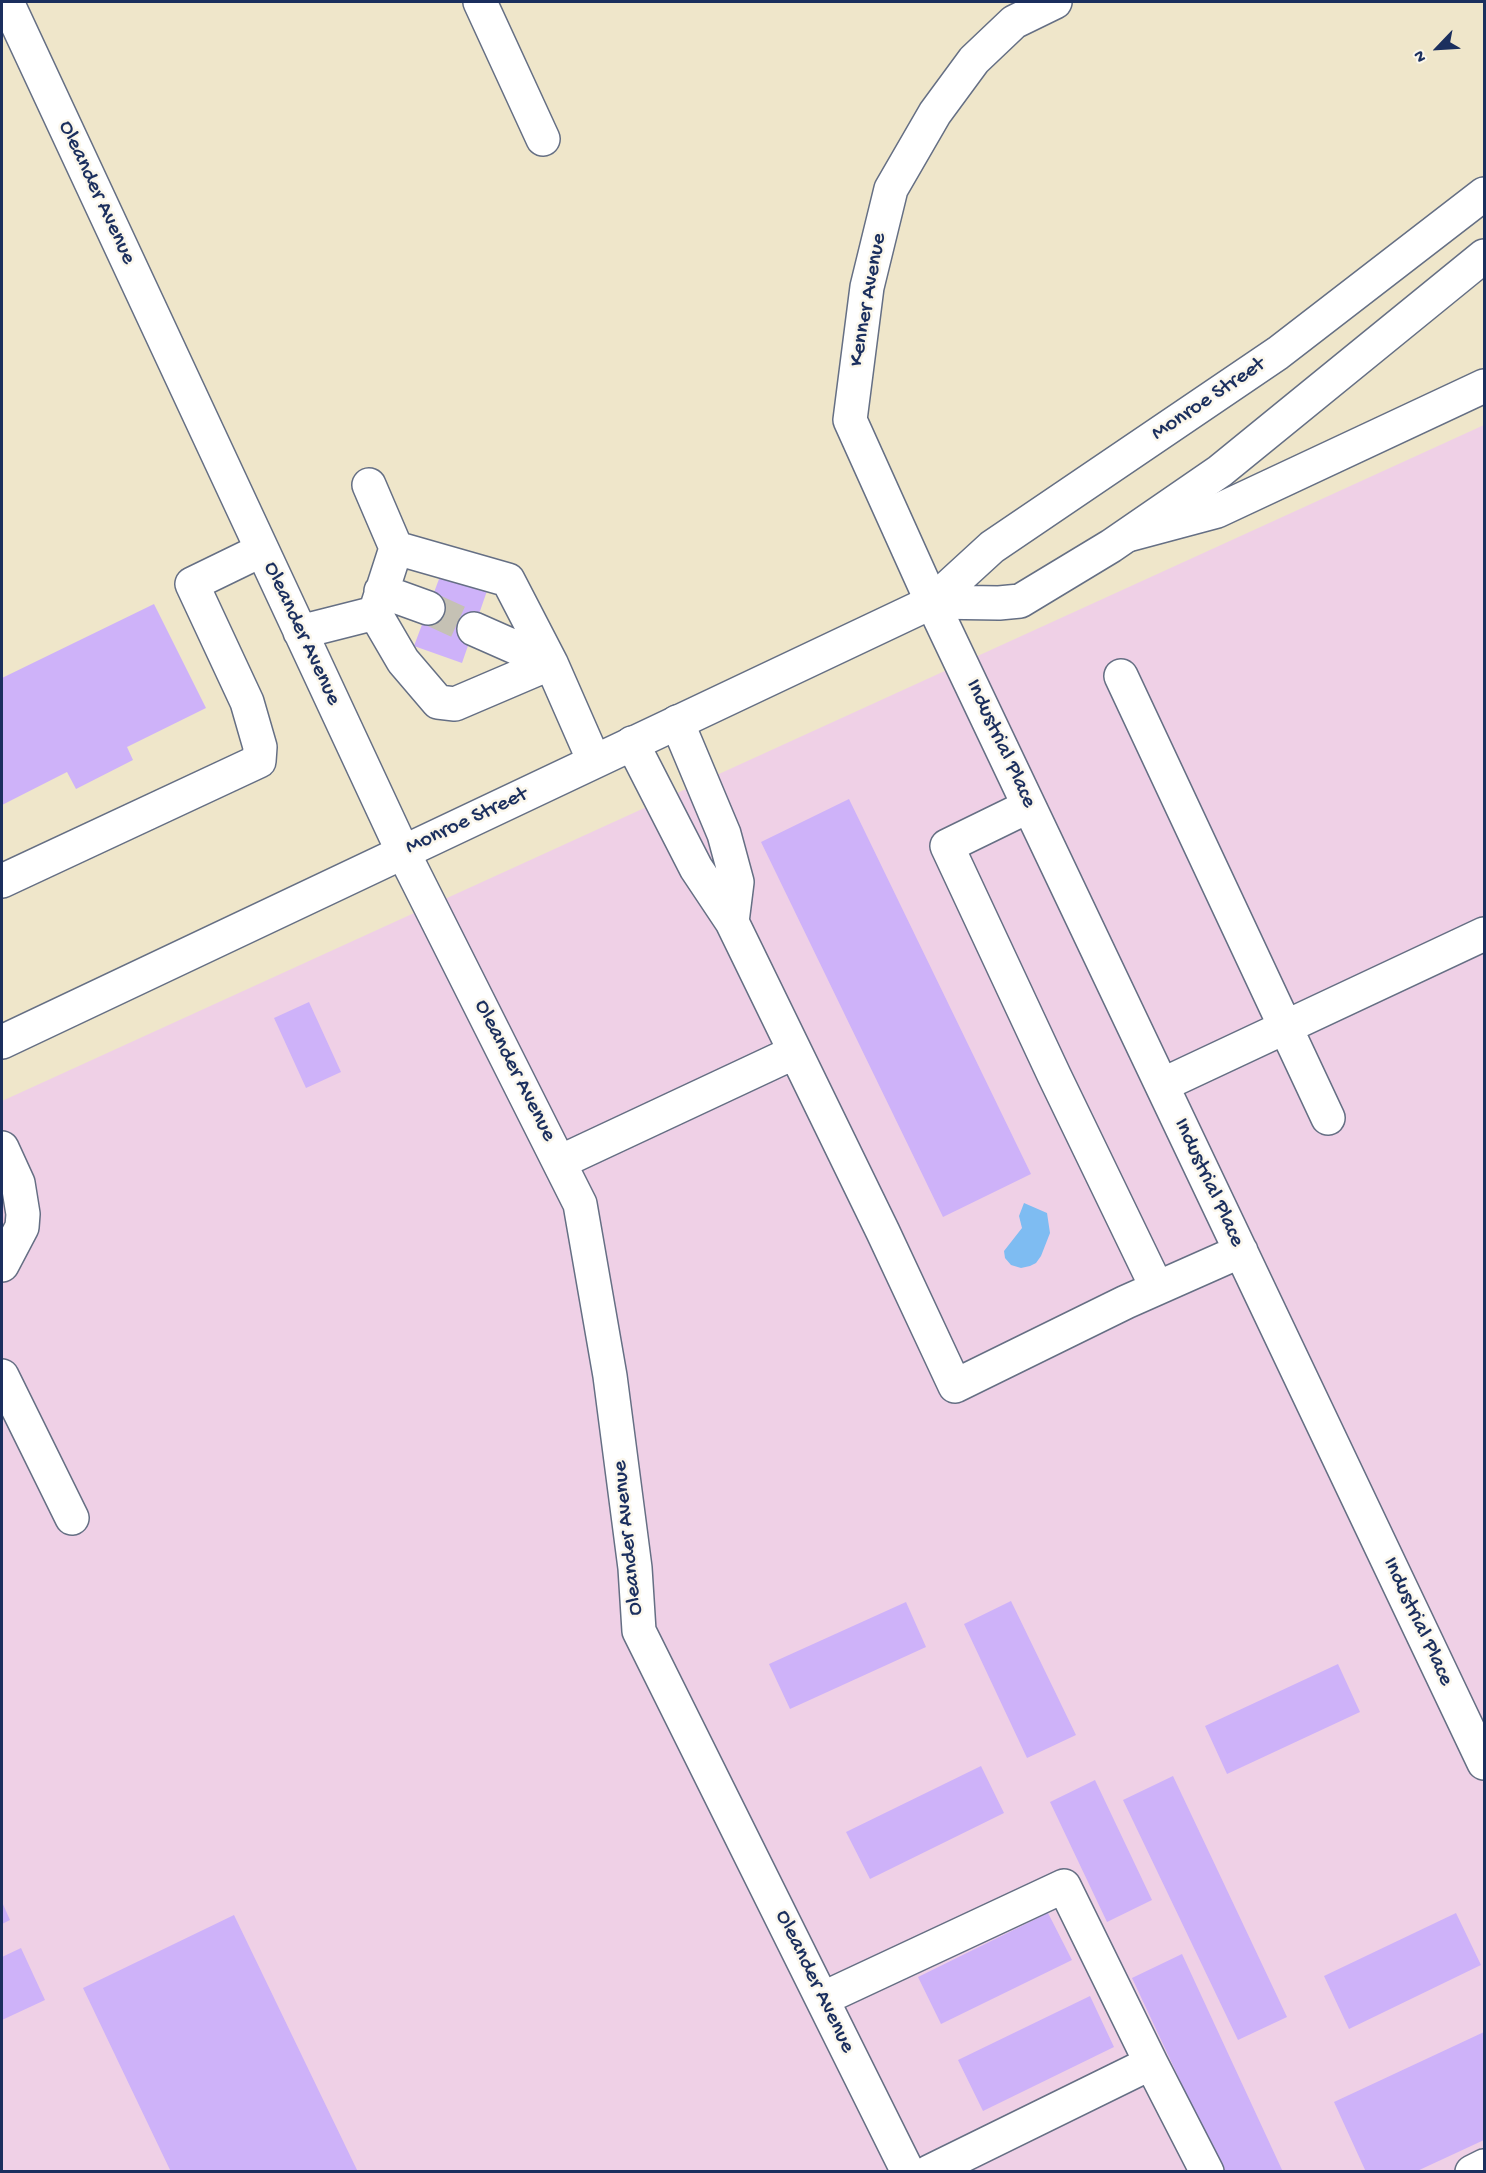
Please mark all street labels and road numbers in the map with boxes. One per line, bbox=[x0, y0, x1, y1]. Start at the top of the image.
street label: Oleander Avenue bbox=[51, 117, 141, 269]
street label: Kenner Avenue bbox=[844, 231, 894, 369]
street label: Monroe Street bbox=[1147, 352, 1271, 448]
street label: Oleander Avenue bbox=[256, 558, 346, 710]
street label: Industrial Place bbox=[959, 675, 1041, 813]
street label: Monroe Street bbox=[402, 782, 532, 862]
street label: Oleander Avenue bbox=[467, 996, 561, 1146]
street label: Industrial Place bbox=[1167, 1114, 1249, 1252]
street label: Oleander Avenue bbox=[608, 1459, 650, 1617]
street label: Industrial Place bbox=[1376, 1553, 1458, 1691]
street label: Oleander Avenue bbox=[768, 1906, 860, 2058]

